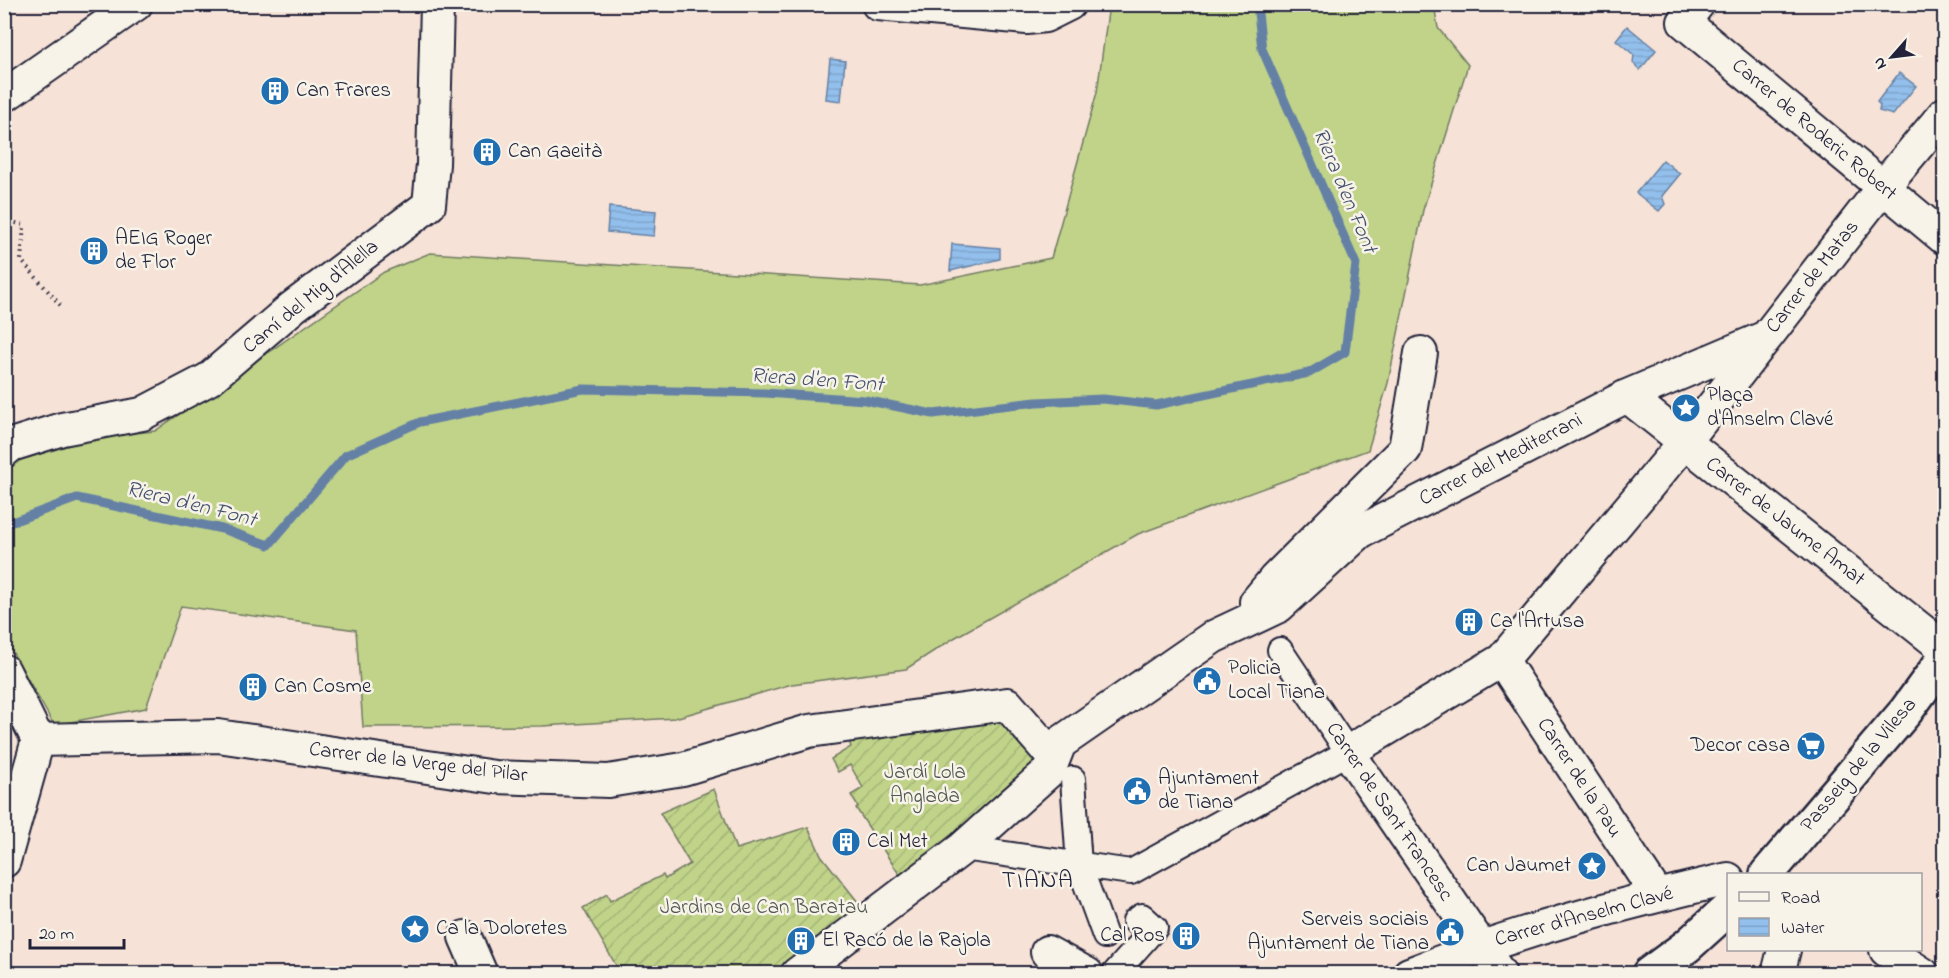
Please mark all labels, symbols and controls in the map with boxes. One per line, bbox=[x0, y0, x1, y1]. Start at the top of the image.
north arrow bbox=[1862, 27, 1922, 87]
street label: Carrer de Roderic Robert bbox=[1725, 52, 1903, 208]
text: N bbox=[1867, 53, 1894, 74]
building icon: Can Frares bbox=[259, 75, 291, 107]
place label: Can Frares bbox=[296, 76, 391, 106]
water label: Riera d'en Font bbox=[1303, 124, 1386, 261]
building icon: Can Gaeità bbox=[471, 136, 503, 168]
place label: Can Gaeità bbox=[508, 137, 602, 167]
street label: Carrer de Matas bbox=[1759, 214, 1867, 340]
place label: AEIG Roger de Flor bbox=[115, 224, 212, 278]
street label: Camí del Mig d'Alella bbox=[236, 233, 387, 363]
building icon: AEIG Roger de Flor bbox=[78, 235, 110, 267]
water label: Riera d'en Font bbox=[750, 360, 887, 402]
place label: Plaça d'Anselm Clavé bbox=[1707, 381, 1834, 435]
place icon: Plaça d'Anselm Clavé bbox=[1670, 392, 1702, 424]
street label: Carrer del Mediterrani bbox=[1414, 406, 1588, 514]
street label: Carrer de Jaume Amat bbox=[1699, 450, 1871, 594]
water label: Riera d'en Font bbox=[123, 473, 262, 537]
building icon: Ca l'Artusa bbox=[1453, 606, 1485, 638]
place label: Ca l'Artusa bbox=[1490, 607, 1584, 637]
place label: Policia Local Tiana bbox=[1228, 654, 1325, 708]
public building icon: Policia Local Tiana bbox=[1191, 665, 1223, 697]
building icon: Can Cosme bbox=[237, 671, 269, 703]
place label: Can Cosme bbox=[274, 672, 372, 702]
street label: Passeig de la Vilesa bbox=[1794, 691, 1926, 840]
street label: Carrer de la Pau bbox=[1529, 712, 1629, 844]
street label: Carrer de Sant Francesc bbox=[1318, 717, 1460, 908]
supermarket icon: Decor casa bbox=[1795, 730, 1827, 762]
place label: Decor casa bbox=[1689, 731, 1790, 761]
street label: Carrer de la Verge del Pilar bbox=[307, 735, 529, 793]
park label: Jardí Lola Anglada bbox=[884, 758, 966, 814]
place label: Ajuntament de Tiana bbox=[1158, 764, 1259, 818]
public building icon: Ajuntament de Tiana bbox=[1121, 775, 1153, 807]
building icon: Cal Met bbox=[830, 826, 862, 858]
place label: Cal Met bbox=[867, 827, 928, 857]
place icon: Can Jaumet bbox=[1576, 850, 1608, 882]
place label: Can Jaumet bbox=[1466, 851, 1571, 881]
district label: TIANA bbox=[1002, 864, 1074, 899]
legend bbox=[1727, 873, 1922, 951]
street label: Carrer d'Anselm Clavé bbox=[1492, 879, 1677, 955]
text: Road bbox=[1781, 886, 1820, 912]
park label: Jardins de Can Baratau bbox=[660, 893, 868, 923]
place label: Serveis sociais Ajuntament de Tiana bbox=[1247, 905, 1429, 959]
scale bar bbox=[30, 912, 124, 950]
place icon: Ca la Doloretes bbox=[399, 913, 431, 945]
place label: Ca la Doloretes bbox=[436, 914, 567, 944]
public building icon: Serveis sociais Ajuntament de Tiana bbox=[1434, 916, 1466, 948]
text: Water bbox=[1781, 916, 1825, 942]
building icon: Cal Ros bbox=[1170, 920, 1202, 952]
place label: Cal Ros bbox=[1100, 921, 1165, 951]
text: 20 m bbox=[39, 922, 74, 948]
building icon: El Racó de la Rajola bbox=[785, 925, 817, 957]
place label: El Racó de la Rajola bbox=[822, 926, 991, 956]

